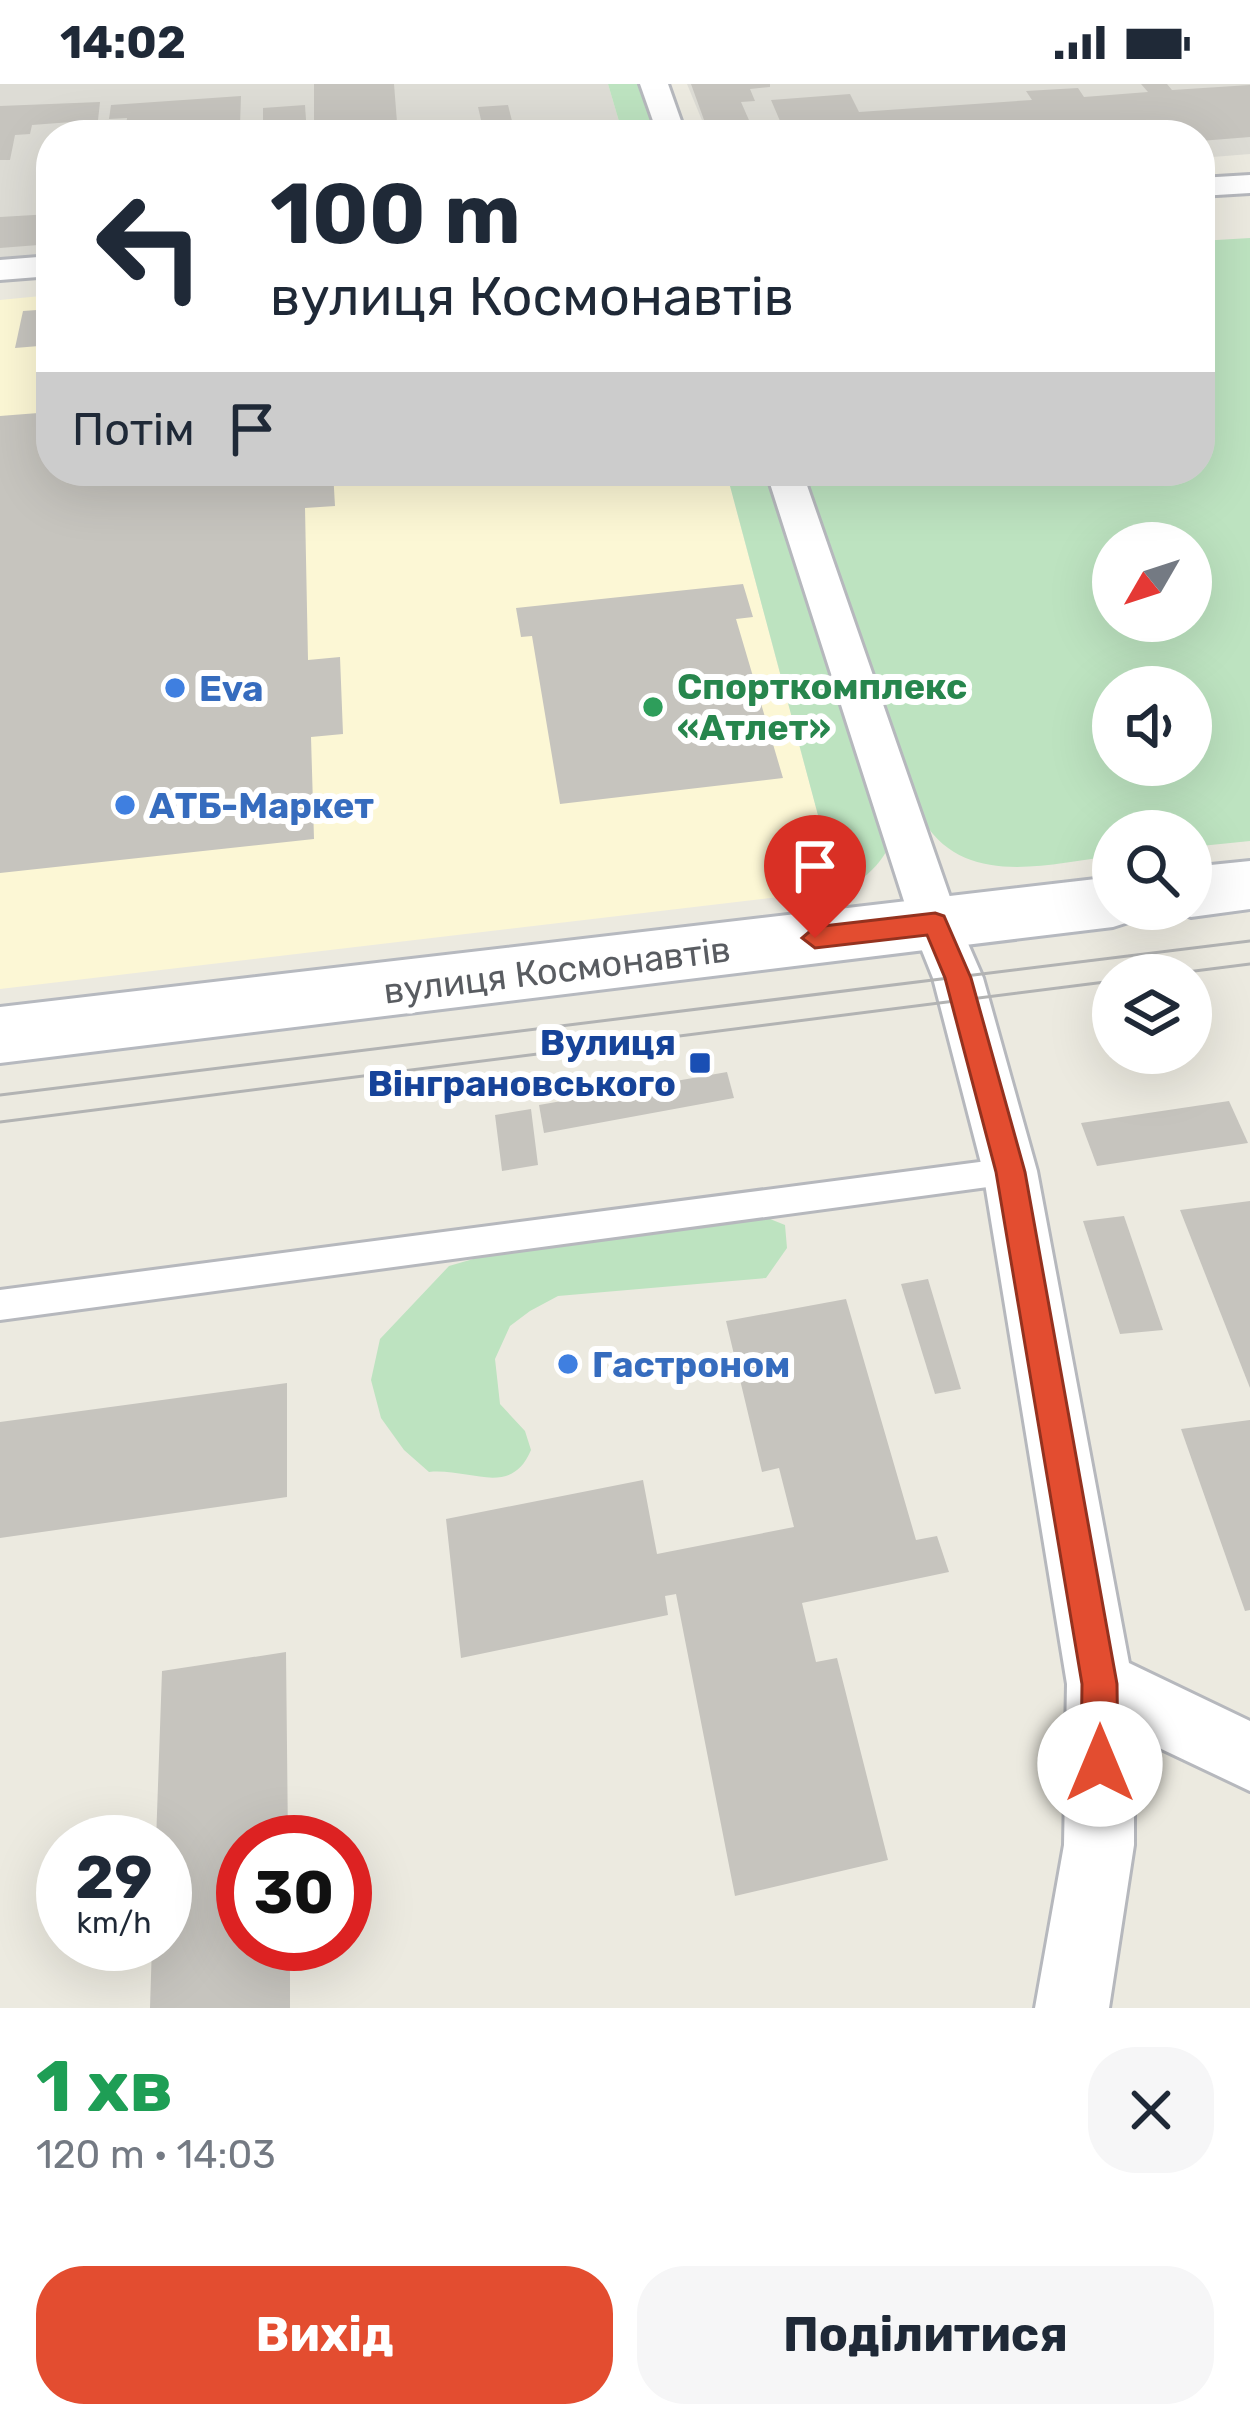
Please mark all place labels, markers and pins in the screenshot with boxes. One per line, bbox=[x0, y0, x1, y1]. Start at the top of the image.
place label: Спорткомплекс «Атлет» bbox=[677, 665, 967, 749]
place label: Eva bbox=[199, 667, 264, 710]
marker: Eva bbox=[162, 675, 188, 701]
marker: Спорткомплекс «Атлет» bbox=[640, 694, 666, 720]
place label: АТБ-Маркет bbox=[149, 784, 374, 827]
marker: АТБ-Маркет bbox=[112, 792, 138, 818]
pin bbox=[764, 815, 866, 938]
place label: Вулиця Вінграновського bbox=[367, 1021, 676, 1105]
marker: Вулиця Вінграновського bbox=[687, 1050, 713, 1076]
place label: Гастроном bbox=[592, 1343, 790, 1386]
marker: Гастроном bbox=[555, 1351, 581, 1377]

